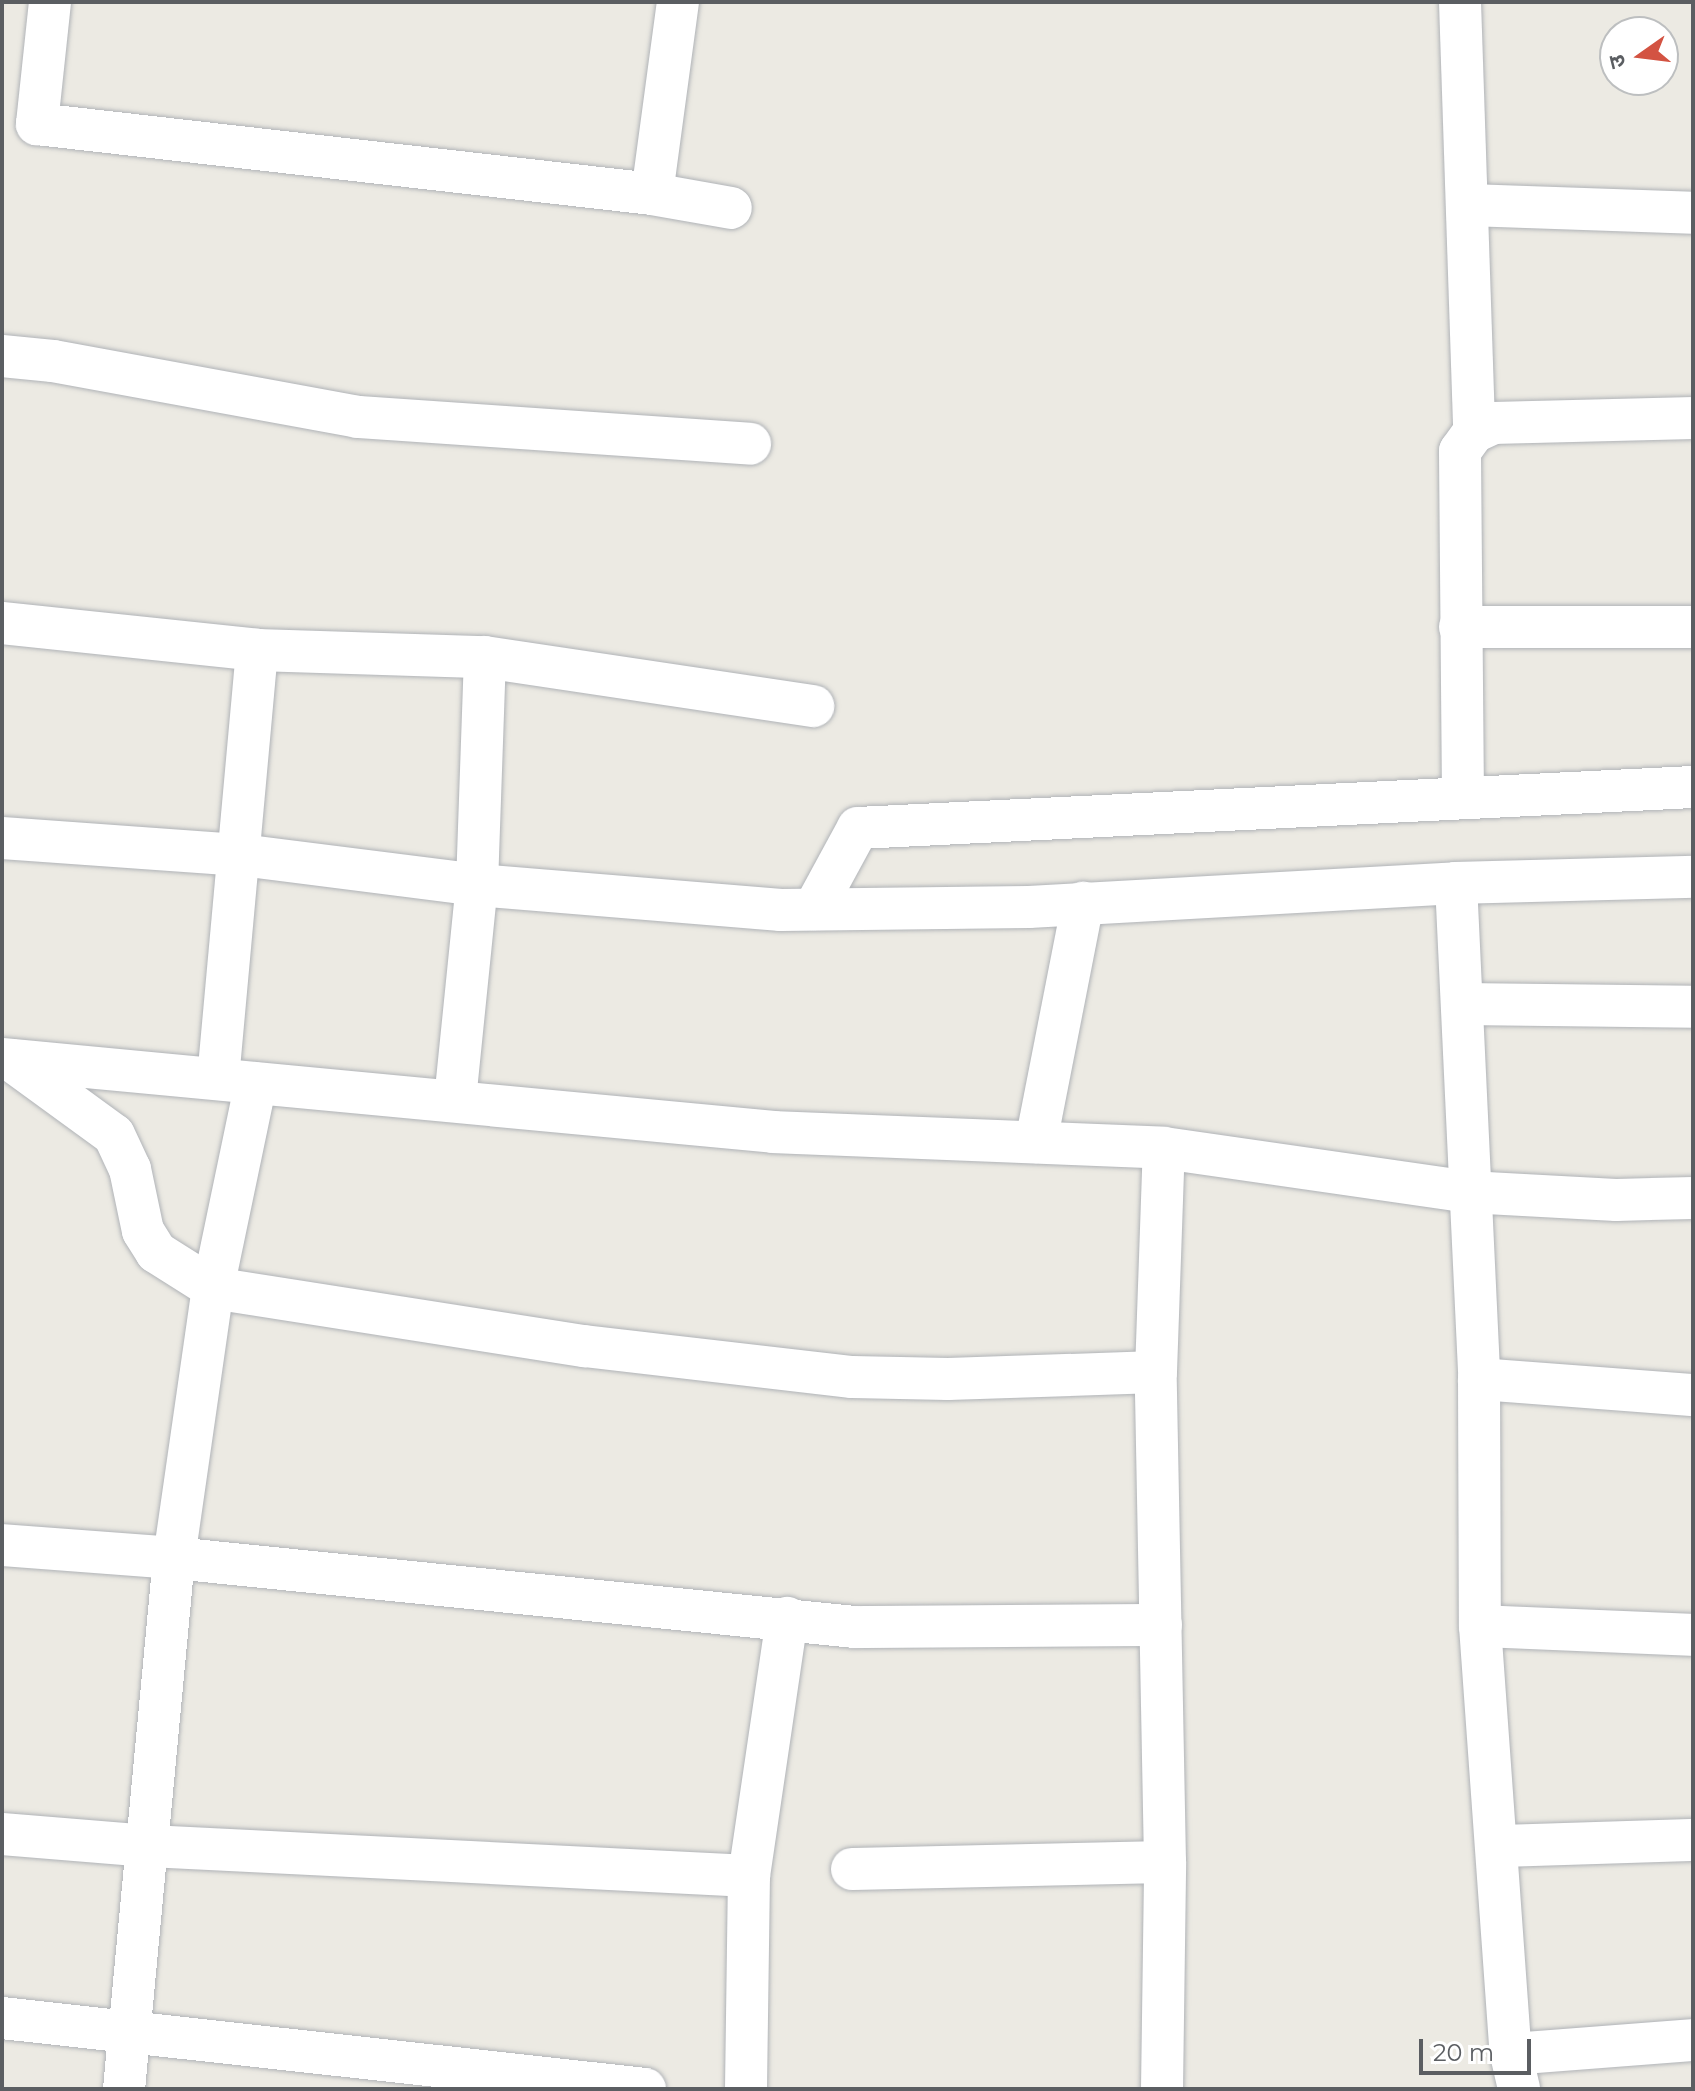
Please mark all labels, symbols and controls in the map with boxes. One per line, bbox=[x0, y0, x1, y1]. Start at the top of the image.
north arrow bbox=[1599, 16, 1679, 96]
text: उ bbox=[1603, 52, 1632, 71]
scale bar bbox=[1423, 2023, 1535, 2073]
text: 20 m bbox=[1433, 2038, 1494, 2067]

